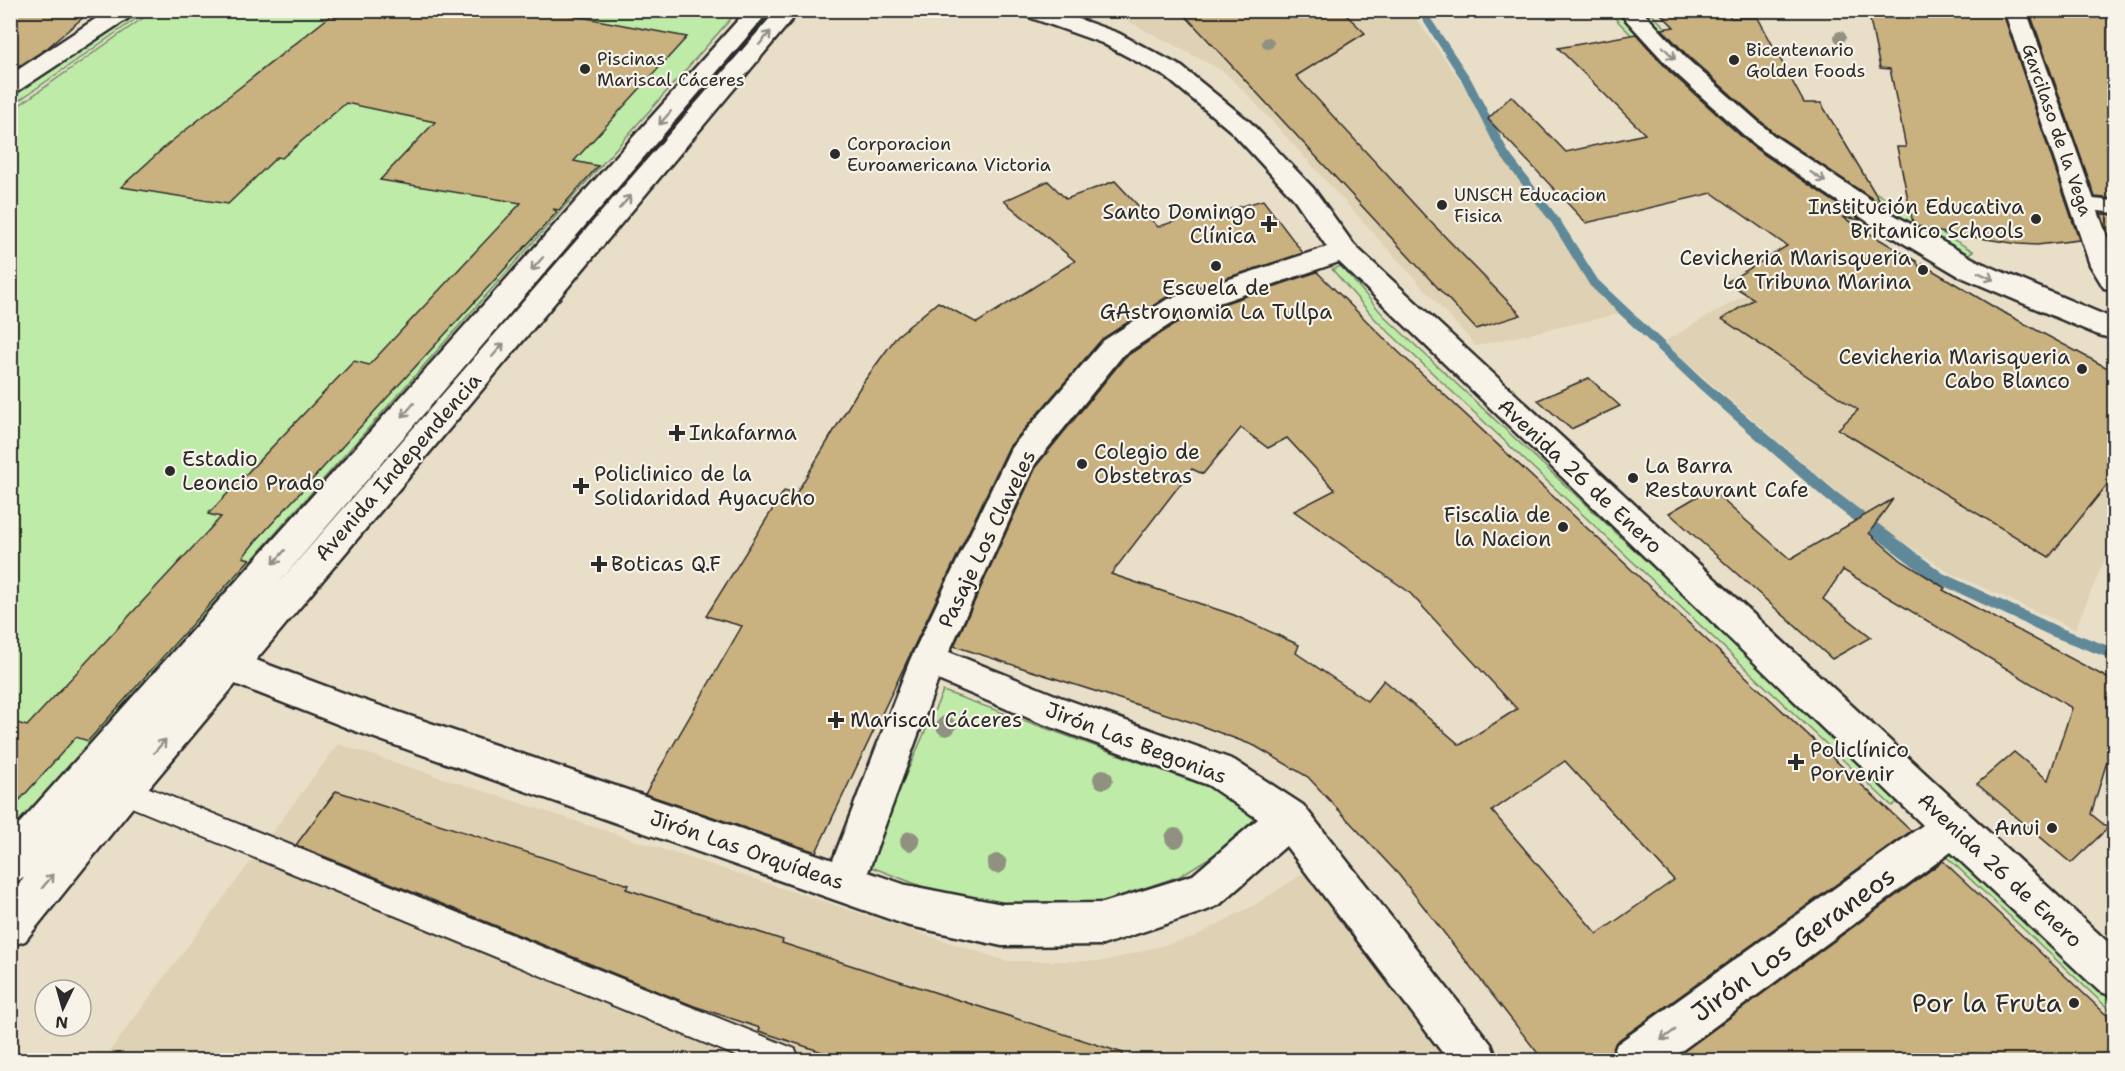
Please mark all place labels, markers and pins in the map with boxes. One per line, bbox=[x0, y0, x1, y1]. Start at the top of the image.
place label: Bicentenario Golden Foods bbox=[1746, 38, 1865, 83]
place label: Piscinas Mariscal Cáceres bbox=[597, 47, 745, 92]
marker: Bicentenario Golden Foods bbox=[1727, 53, 1741, 67]
marker: Piscinas Mariscal Cáceres bbox=[578, 62, 592, 76]
place label: Corporacion Euroamericana Victoria bbox=[847, 132, 1051, 177]
marker: Corporacion Euroamericana Victoria bbox=[828, 147, 842, 161]
place label: UNSCH Educacion Fisica bbox=[1454, 183, 1606, 228]
place label: Institución Educativa Britanico Schools bbox=[1808, 193, 2024, 245]
place label: Santo Domingo Clínica bbox=[1102, 198, 1256, 250]
marker: UNSCH Educacion Fisica bbox=[1435, 198, 1449, 212]
marker: Institución Educativa Britanico Schools bbox=[2029, 212, 2043, 226]
marker: Santo Domingo Clínica bbox=[1260, 215, 1278, 233]
place label: Cevicheria Marisqueria La Tribuna Marina bbox=[1679, 244, 1911, 296]
marker: Escuela de GAstronomia La Tullpa bbox=[1209, 259, 1223, 273]
marker: Cevicheria Marisqueria La Tribuna Marina bbox=[1916, 263, 1930, 277]
place label: Escuela de GAstronomia La Tullpa bbox=[1100, 274, 1332, 326]
place label: Cevicheria Marisqueria Cabo Blanco bbox=[1838, 343, 2070, 395]
marker: Cevicheria Marisqueria Cabo Blanco bbox=[2075, 362, 2089, 376]
place label: Inkafarma bbox=[689, 419, 797, 447]
marker: Inkafarma bbox=[670, 426, 684, 440]
place label: Colegio de Obstetras bbox=[1094, 438, 1200, 490]
place label: Estadio Leoncio Prado bbox=[182, 445, 325, 497]
place label: La Barra Restaurant Cafe bbox=[1645, 452, 1809, 504]
marker: Colegio de Obstetras bbox=[1075, 457, 1089, 471]
place label: Policlinico de la Solidaridad Ayacucho bbox=[594, 460, 815, 512]
marker: Estadio Leoncio Prado bbox=[163, 464, 177, 478]
marker: La Barra Restaurant Cafe bbox=[1626, 471, 1640, 485]
marker: Policlinico de la Solidaridad Ayacucho bbox=[572, 477, 590, 495]
place label: Fiscalia de la Nacion bbox=[1444, 501, 1551, 553]
marker: Fiscalia de la Nacion bbox=[1556, 520, 1570, 534]
place label: Boticas Q.F bbox=[611, 550, 721, 578]
marker: Boticas Q.F bbox=[592, 557, 606, 571]
place label: Mariscal Cáceres bbox=[850, 706, 1022, 734]
marker: Mariscal Cáceres bbox=[827, 711, 845, 729]
place label: Policlínico Porvenir bbox=[1810, 736, 1909, 788]
marker: Policlínico Porvenir bbox=[1787, 753, 1805, 771]
place label: Anui bbox=[1994, 814, 2040, 842]
marker: Anui bbox=[2045, 821, 2059, 835]
place label: Por la Fruta bbox=[1912, 985, 2062, 1020]
marker: Por la Fruta bbox=[2067, 996, 2081, 1010]

